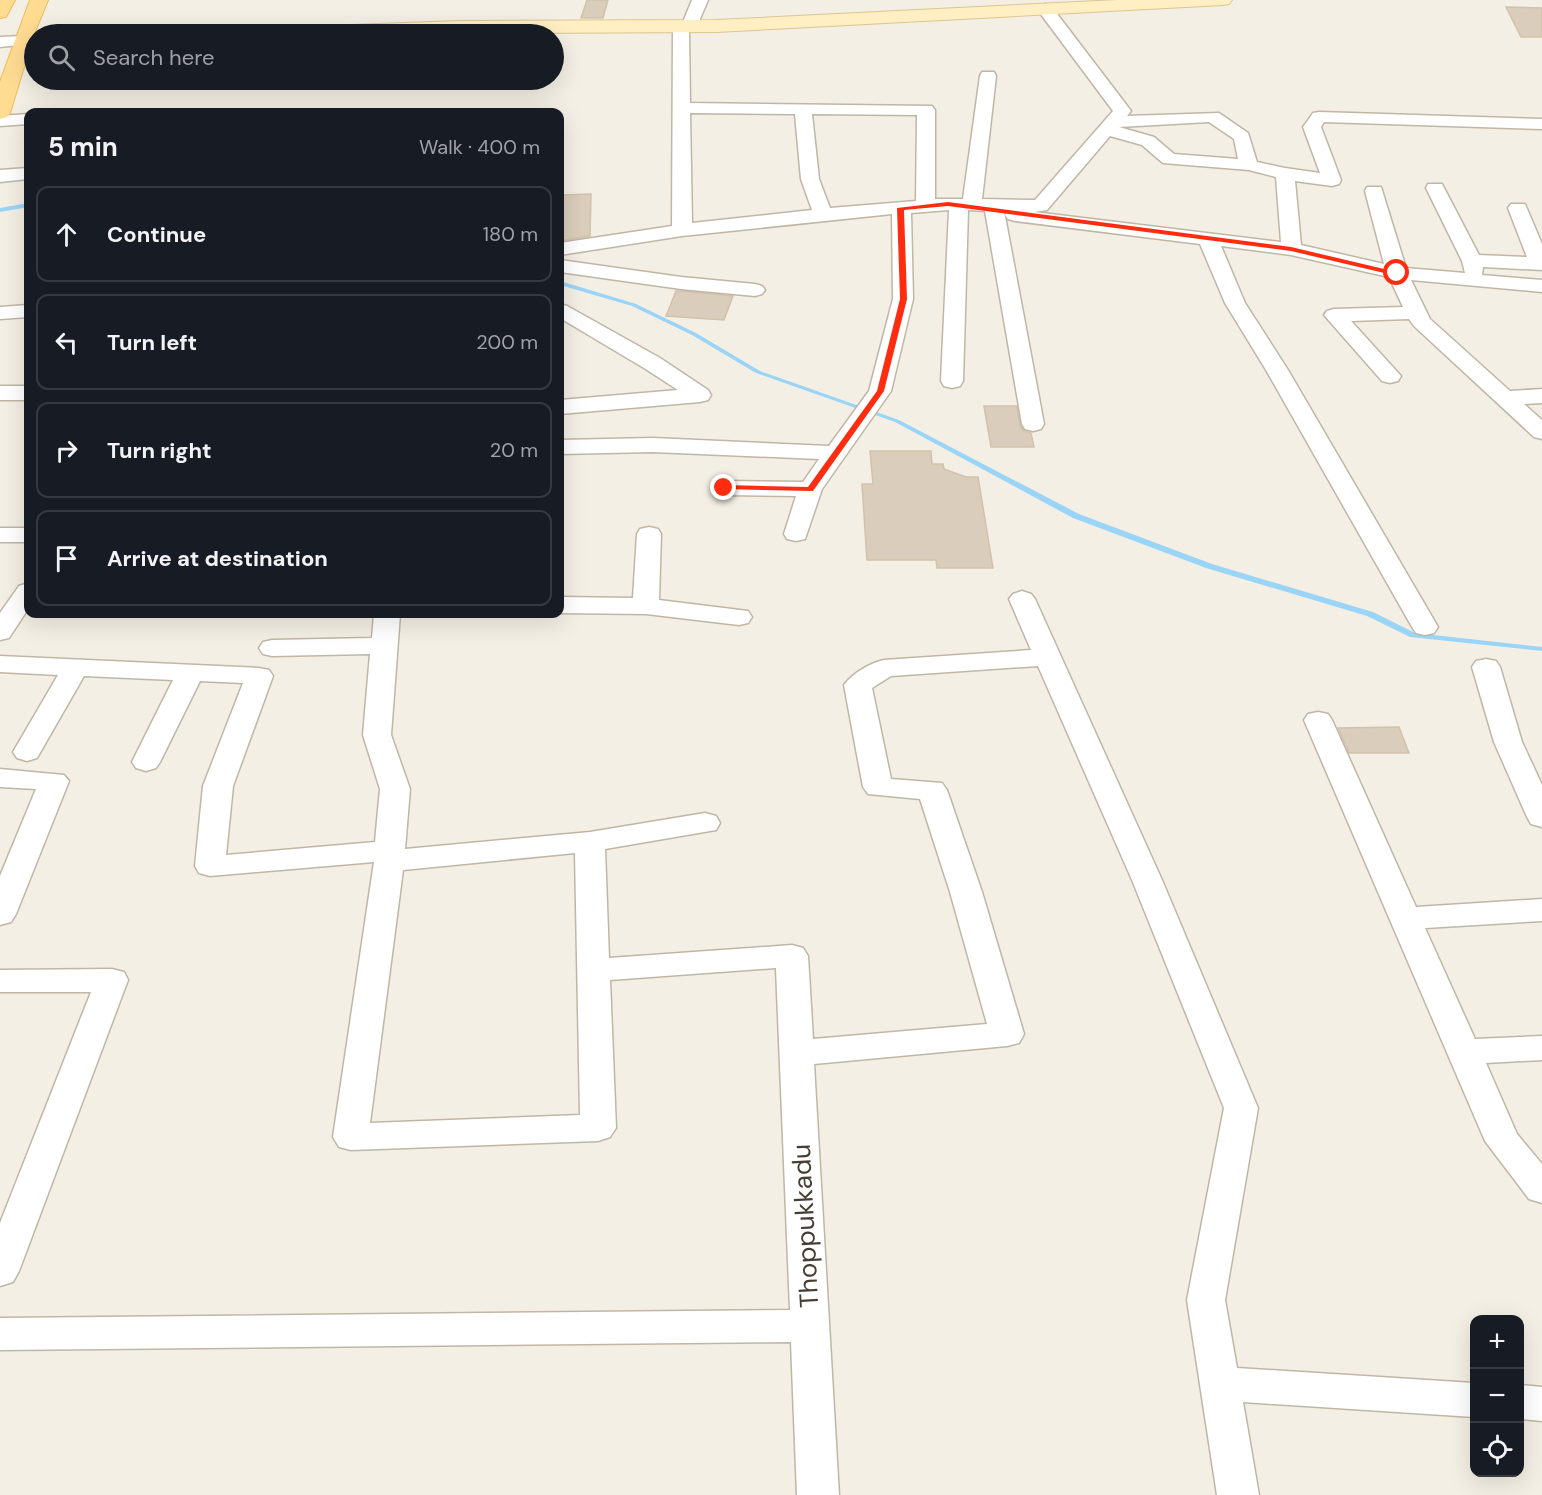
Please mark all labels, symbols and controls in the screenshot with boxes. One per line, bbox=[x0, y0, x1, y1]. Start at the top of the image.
search box bbox=[24, 24, 564, 90]
icon: search bbox=[45, 41, 78, 74]
text: Search here bbox=[93, 43, 214, 72]
text: 5 min bbox=[48, 130, 118, 164]
text: Walk · 400 m bbox=[419, 134, 540, 160]
icon: ahead bbox=[50, 218, 83, 251]
text: Continue bbox=[107, 220, 206, 249]
text: 180 m bbox=[483, 221, 538, 247]
route start bbox=[1383, 259, 1409, 285]
icon: left bbox=[50, 326, 83, 359]
text: Turn left bbox=[107, 328, 197, 357]
text: 200 m bbox=[476, 329, 538, 355]
icon: right bbox=[50, 434, 83, 467]
text: Turn right bbox=[107, 436, 212, 465]
text: 20 m bbox=[490, 437, 538, 463]
route end bbox=[710, 474, 736, 500]
icon: arrive bbox=[50, 542, 83, 575]
text: Arrive at destination bbox=[107, 544, 328, 573]
street label: Thoppukkadu bbox=[784, 1143, 826, 1309]
map controls bbox=[1470, 1315, 1524, 1477]
button: + bbox=[1470, 1315, 1524, 1369]
button: − bbox=[1470, 1369, 1524, 1423]
button: locate bbox=[1470, 1423, 1524, 1477]

